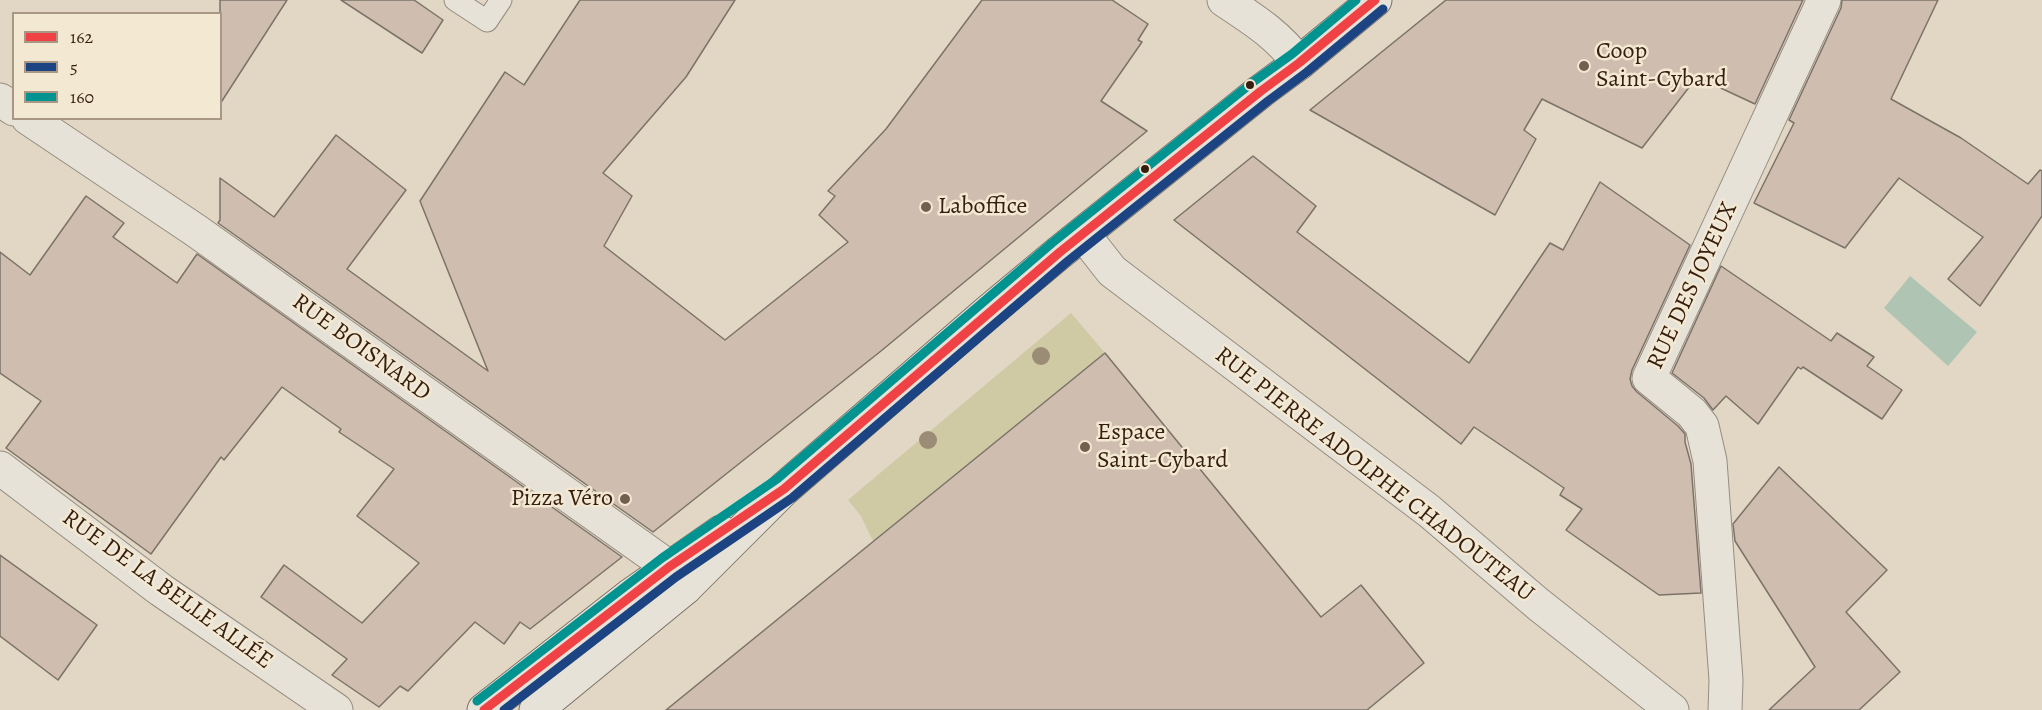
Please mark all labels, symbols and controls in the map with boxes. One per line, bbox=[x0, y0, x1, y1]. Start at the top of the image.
legend bbox=[12, 12, 222, 120]
text: 162 bbox=[70, 25, 93, 49]
place label: Coop Saint-Cybard bbox=[1596, 38, 1727, 94]
text: 5 bbox=[70, 55, 78, 79]
marker: Coop Saint-Cybard bbox=[1577, 59, 1591, 73]
unlabelled marker bbox=[1244, 79, 1256, 91]
text: 160 bbox=[70, 85, 94, 109]
unlabelled marker bbox=[1139, 163, 1151, 175]
place label: Laboffice bbox=[938, 193, 1027, 221]
street label: RUE DES JOYEUX bbox=[1642, 198, 1744, 374]
marker: Laboffice bbox=[919, 200, 933, 214]
street label: RUE BOISNARD bbox=[286, 288, 436, 408]
street label: RUE PIERRE ADOLPHE CHADOUTEAU bbox=[1209, 341, 1539, 609]
place label: Espace Saint-Cybard bbox=[1097, 419, 1228, 475]
marker: Espace Saint-Cybard bbox=[1078, 440, 1092, 454]
place label: Pizza Véro bbox=[511, 485, 613, 513]
marker: Pizza Véro bbox=[618, 492, 632, 506]
street label: RUE DE LA BELLE ALLÉE bbox=[56, 504, 278, 676]

